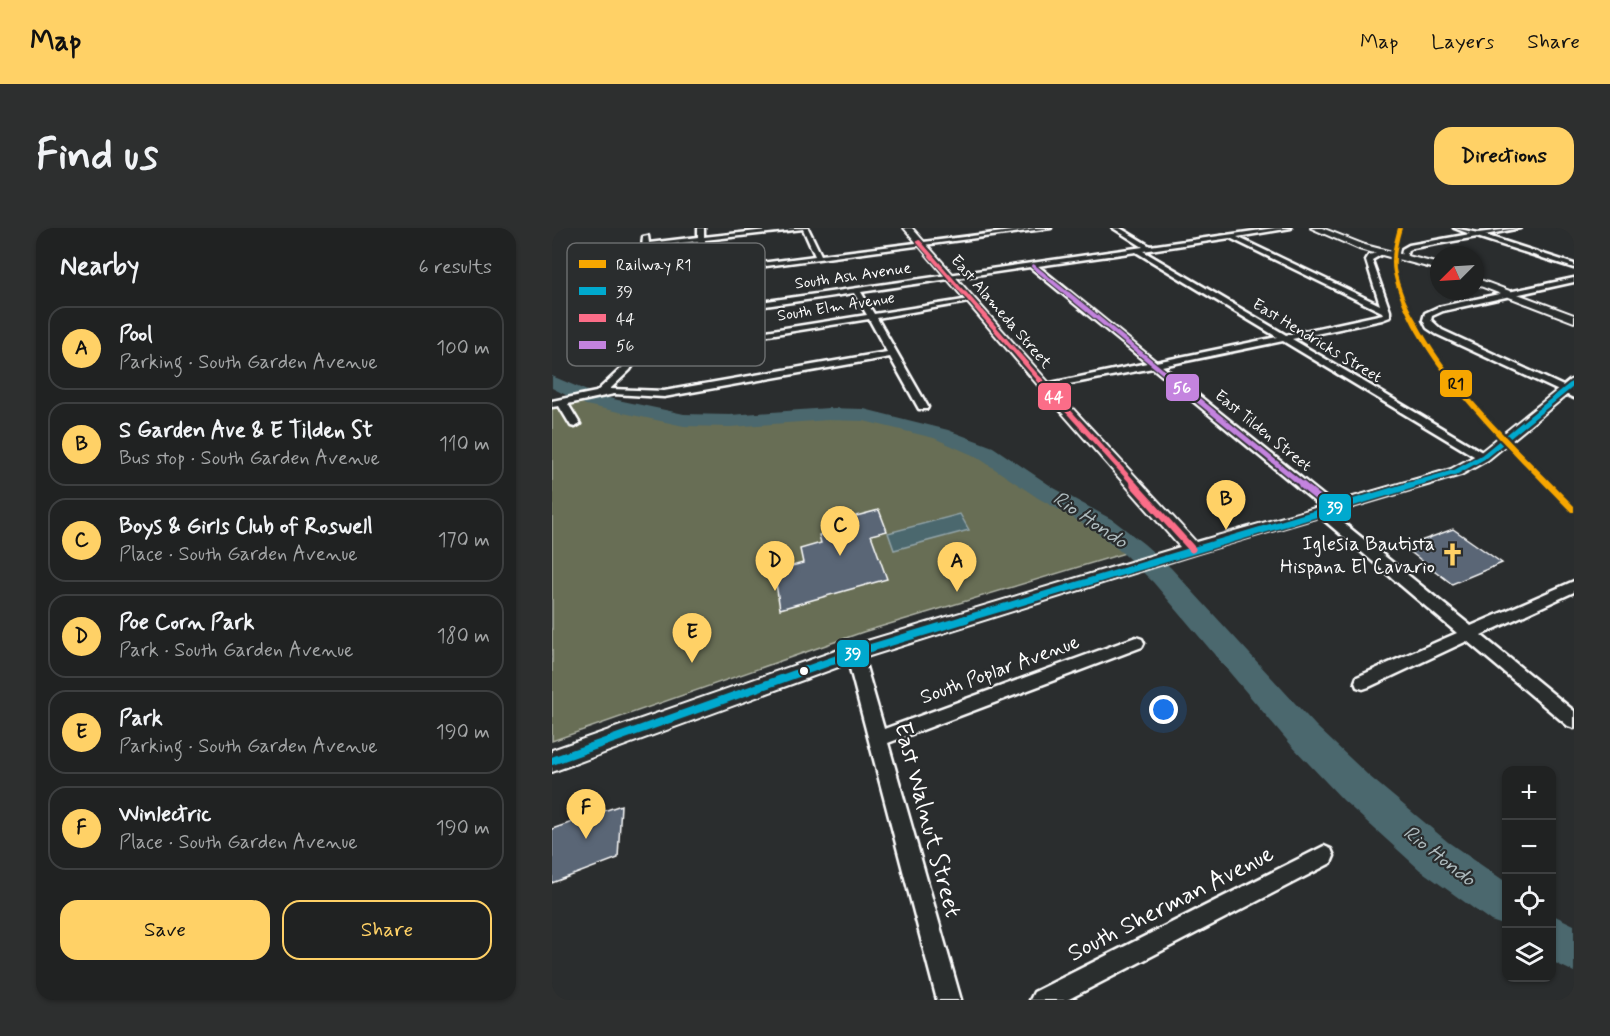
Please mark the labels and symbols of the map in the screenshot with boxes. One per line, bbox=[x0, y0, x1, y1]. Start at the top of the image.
legend bbox=[567, 243, 765, 366]
north arrow bbox=[1430, 246, 1484, 300]
street label: East Alameda Street bbox=[946, 251, 1057, 374]
text: Railway R1 bbox=[616, 255, 691, 276]
street label: South Ash Avenue bbox=[793, 257, 913, 295]
text: 39 bbox=[616, 282, 633, 303]
street label: South Elm Avenue bbox=[776, 287, 896, 327]
street label: East Hendricks Street bbox=[1248, 294, 1386, 388]
text: 44 bbox=[616, 309, 635, 330]
text: 56 bbox=[616, 336, 635, 357]
line badge: R1 bbox=[1439, 369, 1473, 398]
line badge: 56 bbox=[1165, 373, 1200, 402]
text: R1 bbox=[1448, 374, 1464, 395]
text: 56 bbox=[1173, 378, 1191, 399]
line badge: 44 bbox=[1037, 382, 1072, 411]
street label: East Tilden Street bbox=[1210, 385, 1316, 477]
text: 44 bbox=[1044, 387, 1064, 408]
pin: B bbox=[1206, 480, 1246, 530]
water label: Rio Hondo bbox=[1047, 485, 1134, 556]
line badge: 39 bbox=[1318, 493, 1352, 522]
text: 39 bbox=[1327, 498, 1343, 519]
pin: C bbox=[820, 506, 860, 556]
place label: Iglesia Bautista Hispana El Cavario bbox=[1280, 531, 1435, 581]
pin: D bbox=[756, 542, 794, 591]
pin: A bbox=[938, 542, 976, 592]
church icon: Iglesia Bautista Hispana El Cavario bbox=[1440, 542, 1466, 568]
pin: E bbox=[672, 614, 712, 663]
street label: South Poplar Avenue bbox=[917, 629, 1083, 711]
line badge: 39 bbox=[836, 639, 870, 668]
text: 39 bbox=[845, 644, 861, 665]
unlabelled marker bbox=[798, 665, 810, 677]
your location bbox=[1149, 695, 1178, 724]
street label: East Walnut Street bbox=[886, 719, 968, 921]
pin: F bbox=[567, 790, 606, 839]
water label: Rio Hondo bbox=[1397, 819, 1482, 894]
street label: South Sherman Avenue bbox=[1063, 839, 1279, 969]

